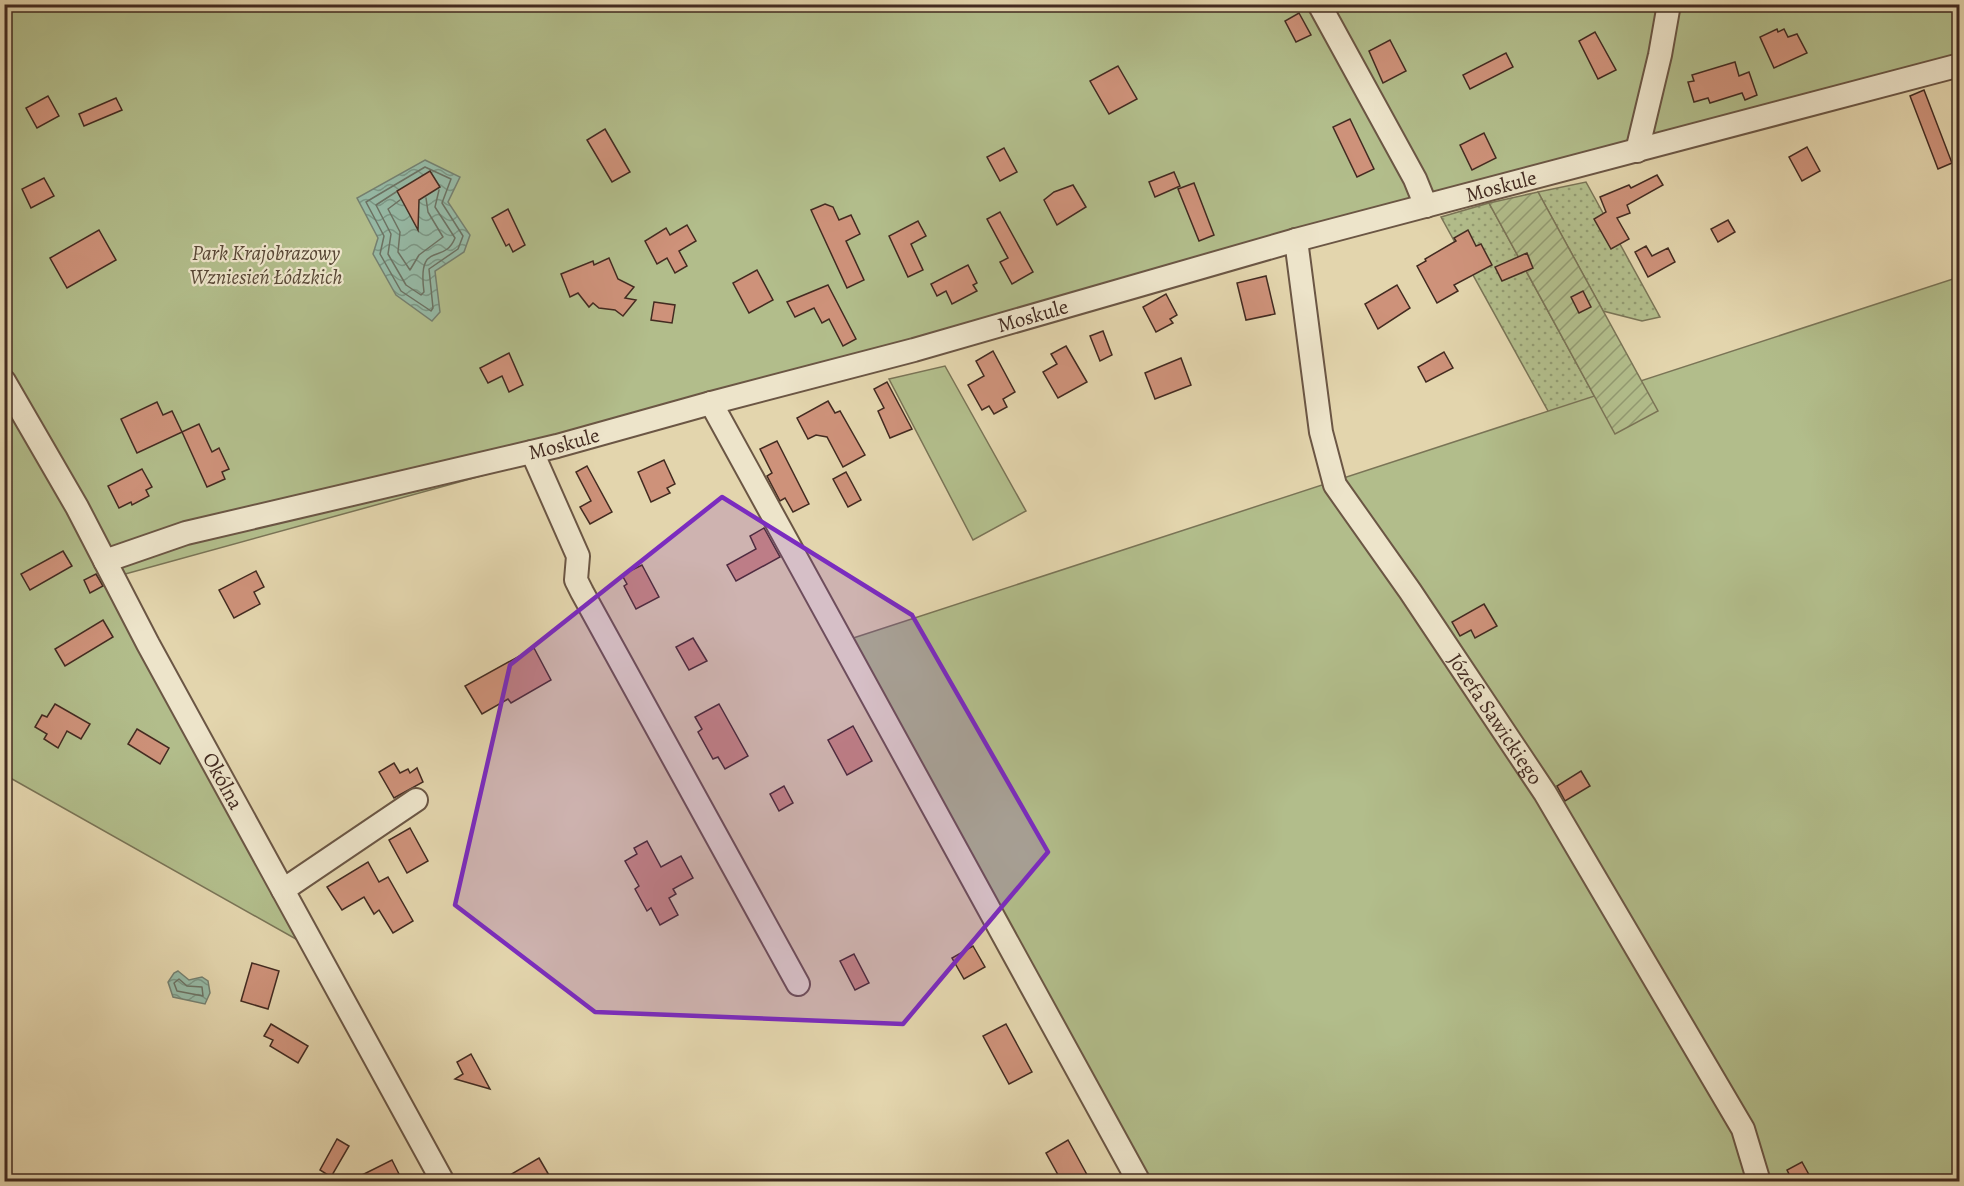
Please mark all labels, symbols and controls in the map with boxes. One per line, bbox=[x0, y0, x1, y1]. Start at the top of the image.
street label: Moskule bbox=[1462, 163, 1540, 209]
park label: Park Krajobrazowy Wzniesień Łódzkich bbox=[189, 239, 343, 291]
street label: Moskule bbox=[994, 292, 1071, 339]
street label: Moskule bbox=[525, 421, 603, 466]
street label: Józefa Sawickiego bbox=[1441, 648, 1549, 790]
street label: Okólna bbox=[196, 747, 250, 815]

